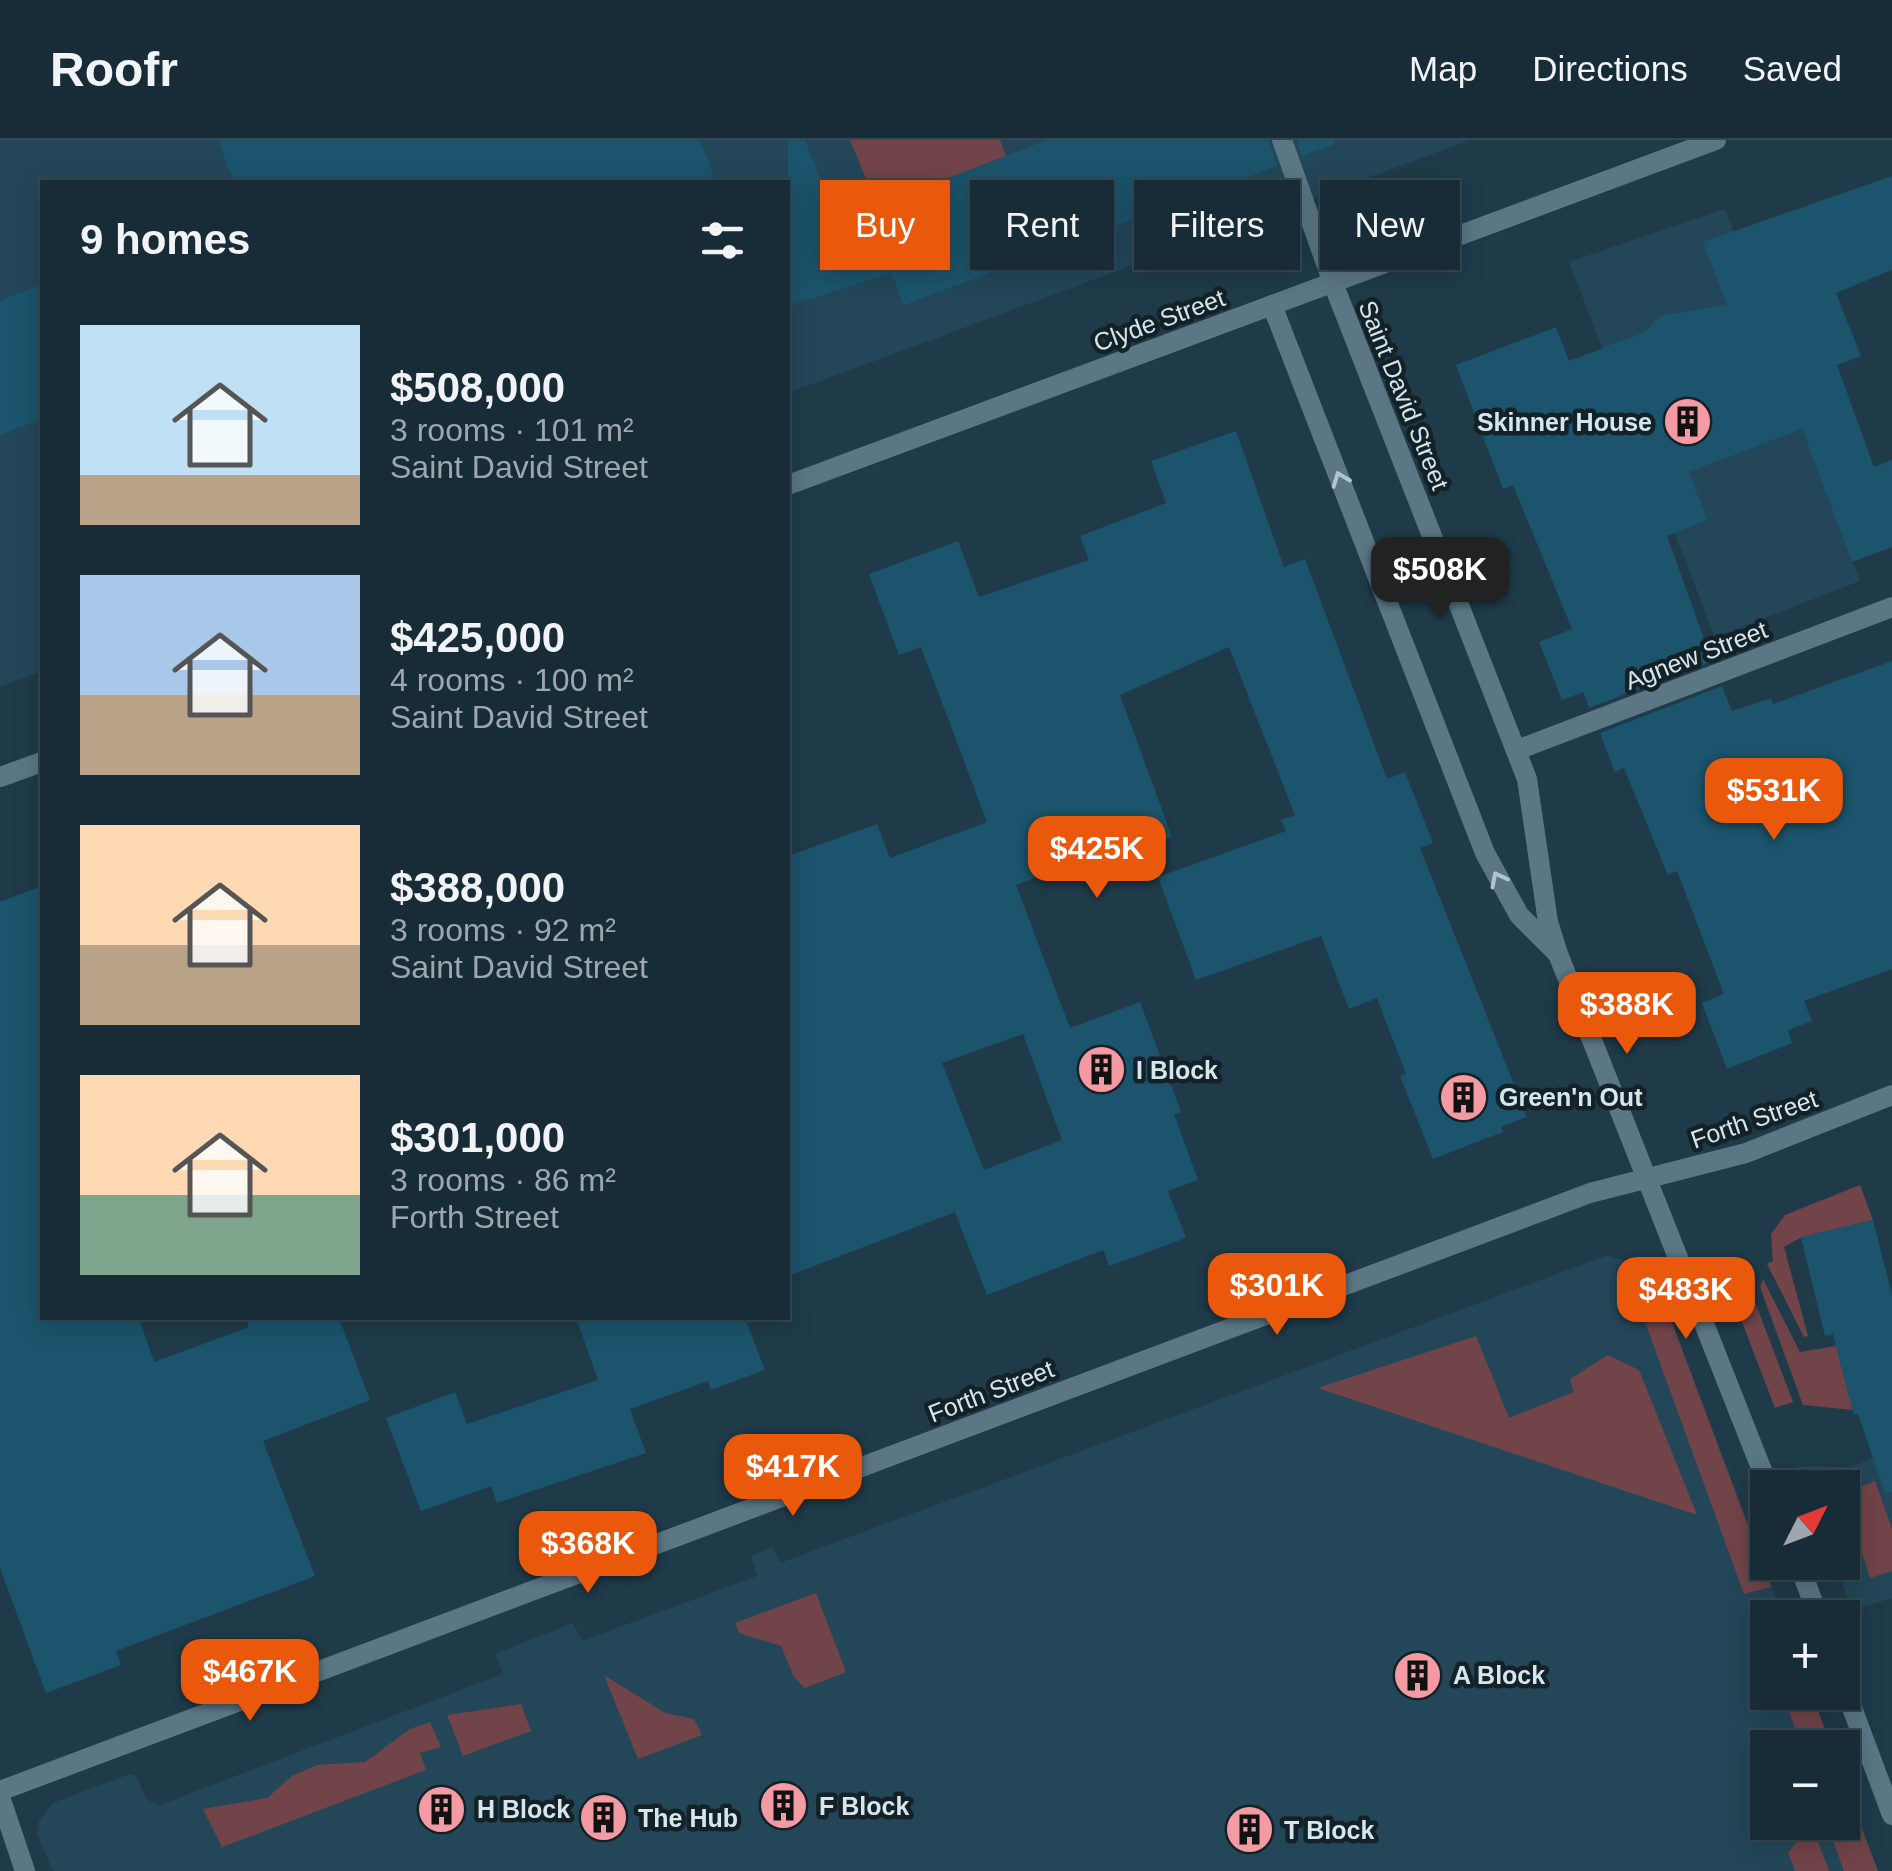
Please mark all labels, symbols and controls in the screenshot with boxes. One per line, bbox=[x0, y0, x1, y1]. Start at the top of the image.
text: Roofr bbox=[50, 43, 178, 96]
text: Map bbox=[1409, 49, 1477, 88]
text: Directions bbox=[1532, 49, 1688, 88]
text: Saved bbox=[1743, 49, 1842, 88]
chip: Buy bbox=[820, 180, 950, 270]
chip: Rent bbox=[970, 180, 1114, 270]
chip: Filters bbox=[1134, 180, 1300, 270]
chip: New bbox=[1320, 180, 1460, 270]
icon: filters bbox=[695, 213, 750, 268]
text: 9 homes bbox=[80, 216, 250, 263]
street label: Clyde Street bbox=[1090, 283, 1228, 357]
street label: Saint David Street bbox=[1353, 296, 1455, 494]
text: $508,000 bbox=[390, 364, 565, 411]
icon: home bbox=[160, 365, 280, 485]
building icon: Skinner House bbox=[1661, 396, 1713, 448]
place label: Skinner House bbox=[1477, 408, 1652, 436]
text: 3 rooms · 101 m² bbox=[390, 412, 634, 448]
text: Saint David Street bbox=[390, 449, 648, 485]
one-way arrow bbox=[1331, 472, 1351, 489]
pin: $508K bbox=[1370, 537, 1510, 622]
text: $508K bbox=[1393, 551, 1487, 587]
text: $425,000 bbox=[390, 614, 565, 661]
icon: home bbox=[160, 615, 280, 735]
street label: Agnew Street bbox=[1621, 615, 1771, 695]
text: 4 rooms · 100 m² bbox=[390, 662, 634, 698]
text: Saint David Street bbox=[390, 699, 648, 735]
pin: $531K bbox=[1704, 758, 1844, 843]
text: $531K bbox=[1727, 772, 1821, 808]
pin: $425K bbox=[1027, 816, 1167, 901]
text: $425K bbox=[1050, 830, 1144, 866]
text: $388,000 bbox=[390, 864, 565, 911]
icon: home bbox=[160, 865, 280, 985]
one-way arrow bbox=[1490, 871, 1510, 889]
text: 3 rooms · 92 m² bbox=[390, 912, 616, 948]
text: Saint David Street bbox=[390, 949, 648, 985]
pin: $388K bbox=[1557, 972, 1697, 1057]
text: $388K bbox=[1580, 986, 1674, 1022]
building icon: I Block bbox=[1075, 1044, 1127, 1096]
place label: I Block bbox=[1136, 1056, 1218, 1084]
building icon: Green'n Out bbox=[1438, 1071, 1490, 1123]
place label: Green'n Out bbox=[1499, 1083, 1643, 1111]
street label: Forth Street bbox=[1687, 1084, 1821, 1154]
text: $301,000 bbox=[390, 1114, 565, 1161]
icon: home bbox=[160, 1115, 280, 1235]
text: 3 rooms · 86 m² bbox=[390, 1162, 616, 1198]
text: Forth Street bbox=[390, 1199, 559, 1235]
pin: $301K bbox=[1207, 1253, 1347, 1338]
pin: $483K bbox=[1616, 1257, 1756, 1342]
text: $301K bbox=[1230, 1267, 1324, 1303]
text: $483K bbox=[1639, 1271, 1733, 1307]
street label: Forth Street bbox=[924, 1354, 1058, 1428]
pin: $417K bbox=[723, 1434, 863, 1519]
text: $417K bbox=[746, 1448, 840, 1484]
north arrow bbox=[1750, 1470, 1860, 1580]
map controls bbox=[1750, 1470, 1860, 1840]
pin: $368K bbox=[518, 1511, 658, 1596]
text: $368K bbox=[541, 1525, 635, 1561]
button: + bbox=[1750, 1600, 1860, 1710]
pin: $467K bbox=[180, 1639, 320, 1724]
building icon: A Block bbox=[1392, 1649, 1444, 1701]
text: $467K bbox=[203, 1653, 297, 1689]
place label: A Block bbox=[1453, 1661, 1545, 1689]
button: − bbox=[1750, 1730, 1860, 1840]
building icon: F Block bbox=[758, 1780, 810, 1832]
building icon: H Block bbox=[416, 1783, 468, 1835]
building icon: The Hub bbox=[577, 1792, 629, 1844]
place label: F Block bbox=[819, 1792, 909, 1820]
place label: H Block bbox=[477, 1795, 570, 1823]
place label: The Hub bbox=[638, 1804, 738, 1832]
building icon: T Block bbox=[1223, 1804, 1275, 1856]
place label: T Block bbox=[1284, 1816, 1374, 1844]

